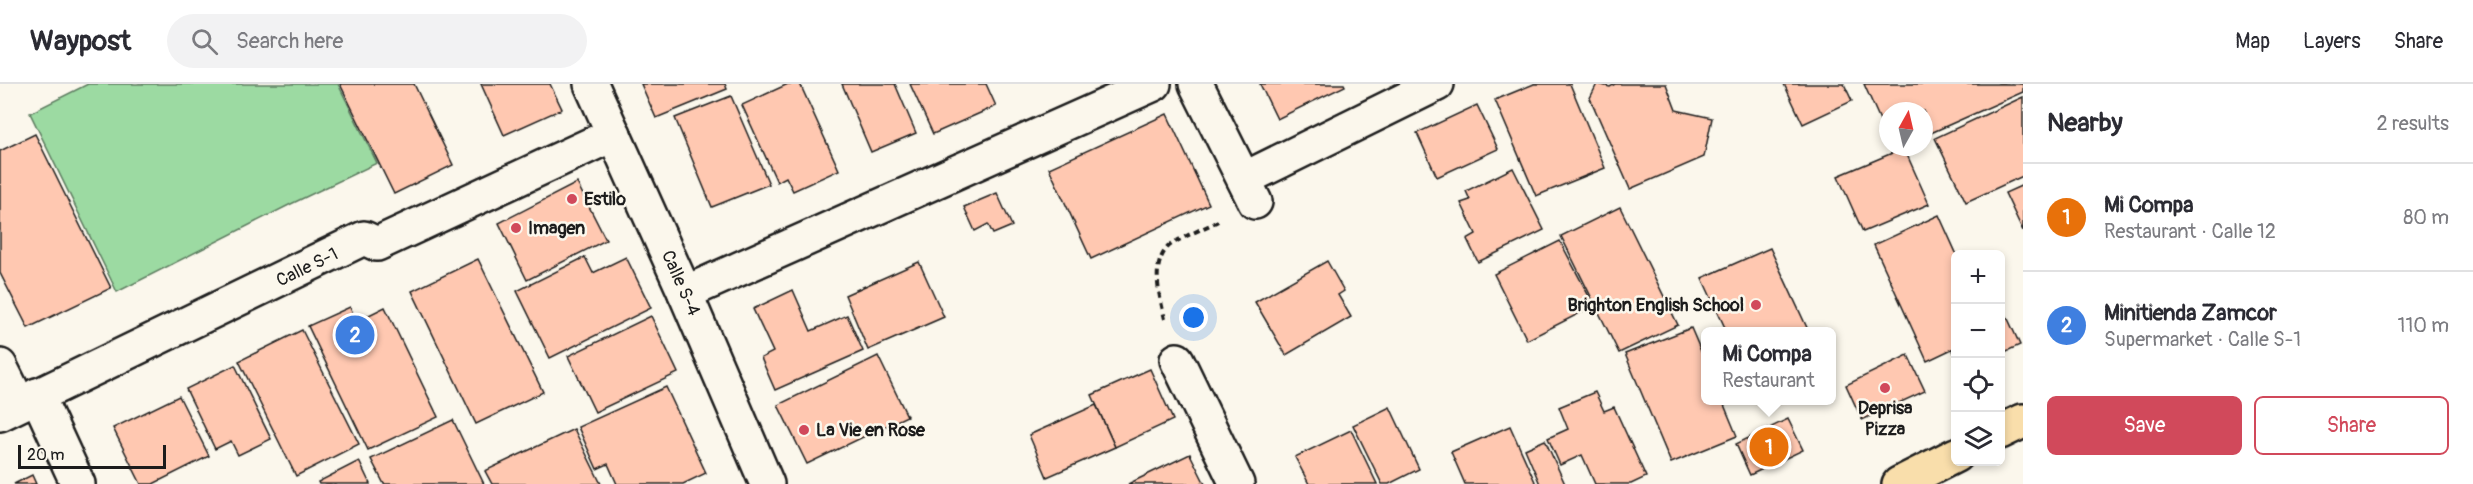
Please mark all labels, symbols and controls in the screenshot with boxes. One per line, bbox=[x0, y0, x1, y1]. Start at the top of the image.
search box bbox=[167, 14, 587, 68]
text: Waypost bbox=[30, 24, 131, 59]
icon: search bbox=[188, 25, 221, 58]
text: Search here bbox=[236, 27, 343, 55]
text: Map bbox=[2235, 28, 2270, 55]
text: Layers bbox=[2303, 28, 2361, 55]
text: Share bbox=[2394, 28, 2443, 55]
north arrow bbox=[1879, 102, 1933, 156]
text: Nearby bbox=[2047, 107, 2123, 139]
text: 2 results bbox=[2377, 111, 2449, 136]
place label: Estilo bbox=[584, 188, 626, 211]
text: Mi Compa bbox=[2104, 191, 2193, 219]
marker: Estilo bbox=[565, 192, 579, 206]
text: 1 bbox=[2063, 205, 2070, 230]
text: 80 m bbox=[2403, 205, 2449, 230]
place label: Imagen bbox=[528, 217, 585, 240]
text: Restaurant · Calle 12 bbox=[2104, 219, 2276, 244]
marker: Imagen bbox=[509, 221, 523, 235]
street label: Calle S-1 bbox=[273, 243, 342, 292]
street label: Calle S-4 bbox=[656, 247, 705, 320]
map controls bbox=[1951, 250, 2005, 466]
button: + bbox=[1951, 250, 2005, 304]
place label: Brighton English School bbox=[1567, 294, 1744, 317]
marker: Brighton English School bbox=[1749, 298, 1763, 312]
text: Minitienda Zamcor bbox=[2104, 299, 2277, 327]
your location bbox=[1179, 303, 1208, 332]
button: − bbox=[1951, 304, 2005, 358]
pin: 2 bbox=[336, 312, 374, 358]
text: 2 bbox=[2061, 313, 2072, 338]
text: 110 m bbox=[2398, 313, 2449, 338]
popup bbox=[1701, 327, 1836, 405]
text: Supermarket · Calle S-1 bbox=[2104, 327, 2301, 352]
text: Mi Compa bbox=[1722, 340, 1812, 368]
button: locate bbox=[1951, 358, 2005, 412]
text: Restaurant bbox=[1722, 368, 1815, 393]
marker: Deprisa Pizza bbox=[1878, 381, 1892, 395]
button: Save bbox=[2047, 396, 2242, 455]
button: Share bbox=[2254, 396, 2449, 455]
place label: Deprisa Pizza bbox=[1858, 397, 1913, 441]
button: layers bbox=[1951, 412, 2005, 466]
place label: La Vie en Rose bbox=[816, 419, 926, 442]
marker: La Vie en Rose bbox=[797, 423, 811, 437]
pin: 1 bbox=[1750, 424, 1788, 470]
scale bar bbox=[18, 442, 166, 470]
text: 20 m bbox=[27, 445, 65, 465]

